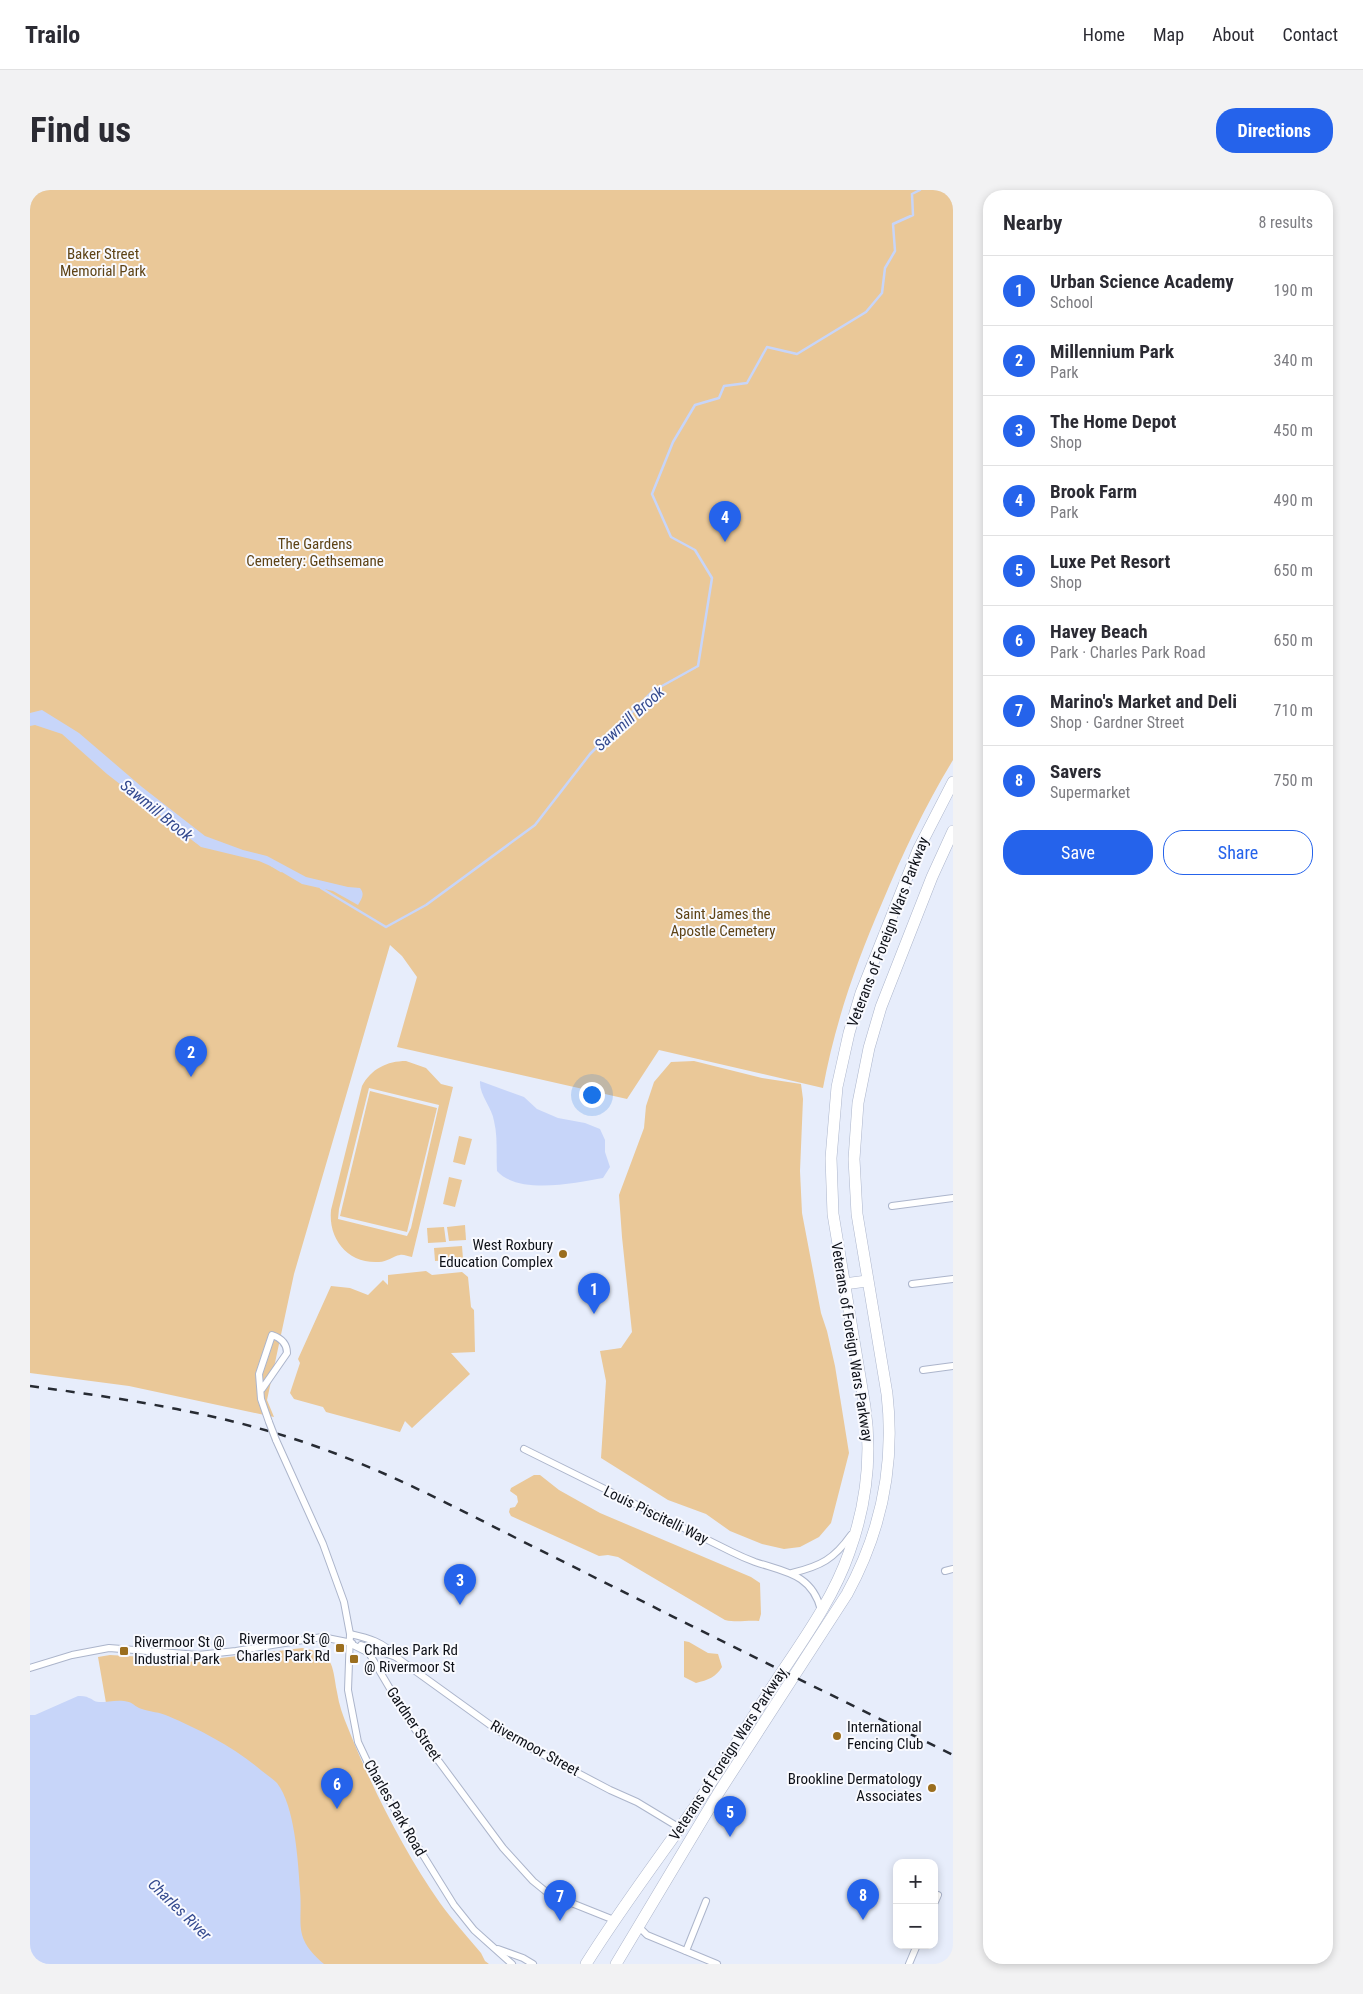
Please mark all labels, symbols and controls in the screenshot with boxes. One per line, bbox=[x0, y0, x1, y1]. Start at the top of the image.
text: Trailo bbox=[25, 21, 80, 49]
text: Home bbox=[1083, 24, 1125, 45]
text: Map bbox=[1153, 24, 1184, 45]
text: About bbox=[1212, 24, 1254, 45]
text: Contact bbox=[1282, 24, 1338, 45]
button: Directions bbox=[1216, 108, 1333, 153]
text: Find us bbox=[30, 110, 131, 151]
text: Nearby bbox=[1003, 211, 1062, 235]
text: 8 results bbox=[1258, 213, 1313, 232]
park label: Baker Street Memorial Park bbox=[60, 245, 146, 280]
text: Urban Science Academy bbox=[1050, 270, 1234, 293]
text: 1 bbox=[1015, 281, 1023, 300]
text: 190 m bbox=[1274, 281, 1313, 300]
text: School bbox=[1050, 293, 1093, 312]
text: Millennium Park bbox=[1050, 340, 1174, 363]
text: 2 bbox=[1015, 351, 1023, 370]
text: 340 m bbox=[1274, 351, 1313, 370]
text: Park bbox=[1050, 363, 1079, 382]
text: The Home Depot bbox=[1050, 410, 1176, 433]
text: 3 bbox=[1015, 421, 1023, 440]
text: 450 m bbox=[1274, 421, 1313, 440]
text: Shop bbox=[1050, 433, 1082, 452]
text: Brook Farm bbox=[1050, 480, 1137, 503]
text: 4 bbox=[1015, 491, 1023, 510]
text: 490 m bbox=[1274, 491, 1313, 510]
pin: 4 bbox=[709, 501, 741, 542]
text: Park bbox=[1050, 503, 1079, 522]
park label: The Gardens Cemetery: Gethsemane bbox=[246, 535, 384, 570]
text: Luxe Pet Resort bbox=[1050, 550, 1170, 573]
text: 5 bbox=[1015, 561, 1023, 580]
text: 650 m bbox=[1274, 561, 1313, 580]
text: Shop bbox=[1050, 573, 1082, 592]
text: Havey Beach bbox=[1050, 620, 1148, 643]
text: 6 bbox=[1015, 631, 1023, 650]
text: 650 m bbox=[1274, 631, 1313, 650]
text: Park · Charles Park Road bbox=[1050, 643, 1206, 662]
water label: Sawmill Brook bbox=[591, 681, 669, 755]
text: Marino's Market and Deli bbox=[1050, 690, 1237, 713]
text: 7 bbox=[1015, 701, 1023, 720]
text: 710 m bbox=[1274, 701, 1313, 720]
text: Shop · Gardner Street bbox=[1050, 713, 1184, 732]
text: Savers bbox=[1050, 760, 1101, 783]
text: 8 bbox=[1015, 771, 1023, 790]
text: 750 m bbox=[1274, 771, 1313, 790]
water label: Sawmill Brook bbox=[117, 776, 197, 846]
text: Supermarket bbox=[1050, 783, 1130, 802]
button: Save bbox=[1003, 830, 1153, 875]
button: Share bbox=[1163, 830, 1313, 875]
street label: Veterans of Foreign Wars Parkway bbox=[843, 834, 933, 1030]
park label: Saint James the Apostle Cemetery bbox=[670, 905, 776, 940]
pin: 2 bbox=[175, 1036, 207, 1077]
your location bbox=[579, 1082, 605, 1108]
place label: West Roxbury Education Complex bbox=[439, 1236, 553, 1271]
street label: Veterans of Foreign Wars Parkway bbox=[827, 1241, 877, 1443]
marker: West Roxbury Education Complex bbox=[557, 1248, 569, 1260]
pin: 1 bbox=[578, 1273, 610, 1314]
street label: Louis Piscitelli Way bbox=[601, 1482, 711, 1548]
pin: 3 bbox=[444, 1564, 476, 1605]
place label: Rivermoor St @ Charles Park Rd bbox=[236, 1630, 330, 1665]
place label: Rivermoor St @ Industrial Park bbox=[134, 1633, 225, 1668]
place label: Charles Park Rd @ Rivermoor St bbox=[364, 1641, 458, 1676]
marker: Rivermoor St @ Charles Park Rd bbox=[334, 1642, 346, 1654]
marker: Rivermoor St @ Industrial Park bbox=[118, 1645, 130, 1657]
marker: Charles Park Rd @ Rivermoor St bbox=[348, 1653, 360, 1665]
street label: Veterans of Foreign Wars Parkway bbox=[665, 1664, 791, 1844]
street label: Gardner Street bbox=[383, 1684, 445, 1764]
street label: Rivermoor Street bbox=[487, 1716, 583, 1780]
place label: International Fencing Club bbox=[847, 1718, 923, 1753]
marker: International Fencing Club bbox=[831, 1730, 843, 1742]
street label: Charles Park Road bbox=[360, 1756, 430, 1860]
pin: 6 bbox=[321, 1768, 353, 1809]
place label: Brookline Dermatology Associates bbox=[788, 1770, 922, 1805]
marker: Brookline Dermatology Associates bbox=[926, 1782, 938, 1794]
pin: 5 bbox=[714, 1796, 746, 1837]
map controls bbox=[893, 1859, 938, 1949]
button: + bbox=[893, 1859, 938, 1904]
water label: Charles River bbox=[144, 1875, 216, 1945]
pin: 8 bbox=[847, 1879, 879, 1920]
pin: 7 bbox=[544, 1880, 576, 1921]
button: − bbox=[893, 1904, 938, 1949]

